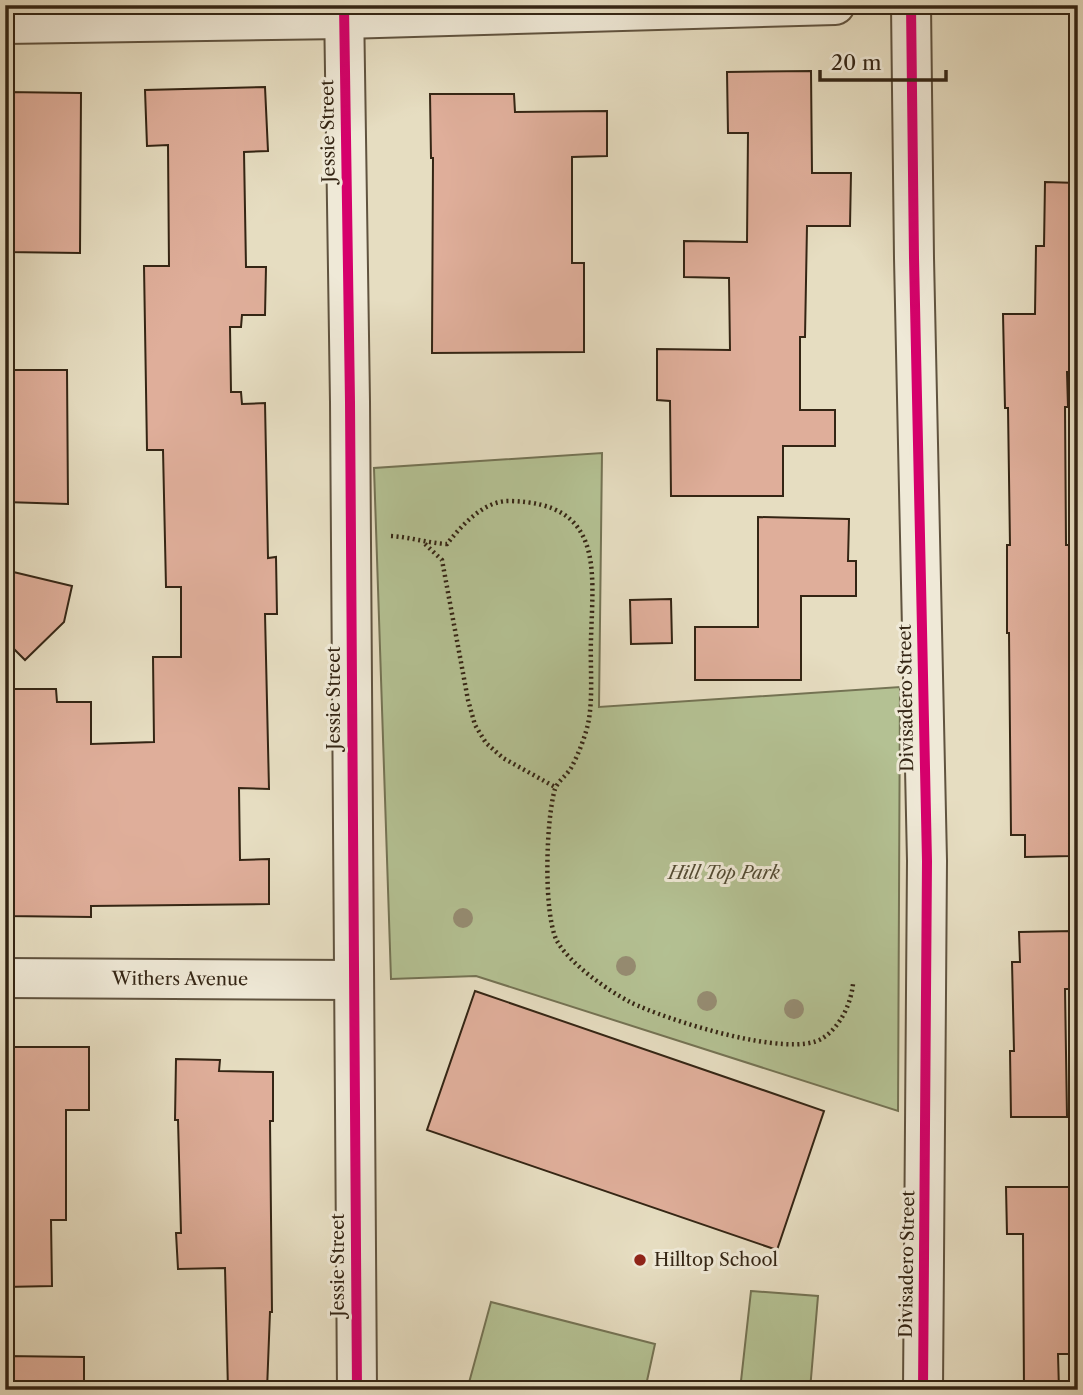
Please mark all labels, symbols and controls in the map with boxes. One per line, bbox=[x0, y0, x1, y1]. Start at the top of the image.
scale bar bbox=[820, 38, 946, 82]
text: 20 m bbox=[831, 50, 882, 75]
street label: Jessie Street bbox=[316, 79, 340, 186]
street label: Divisadero Street bbox=[894, 623, 918, 772]
street label: Jessie Street bbox=[323, 646, 345, 753]
park label: Hill Top Park bbox=[666, 862, 780, 884]
street label: Withers Avenue bbox=[111, 968, 248, 990]
street label: Divisadero Street bbox=[895, 1189, 919, 1338]
street label: Jessie Street bbox=[327, 1213, 349, 1320]
place label: Hilltop School bbox=[654, 1249, 778, 1271]
marker: Hilltop School bbox=[632, 1252, 648, 1268]

